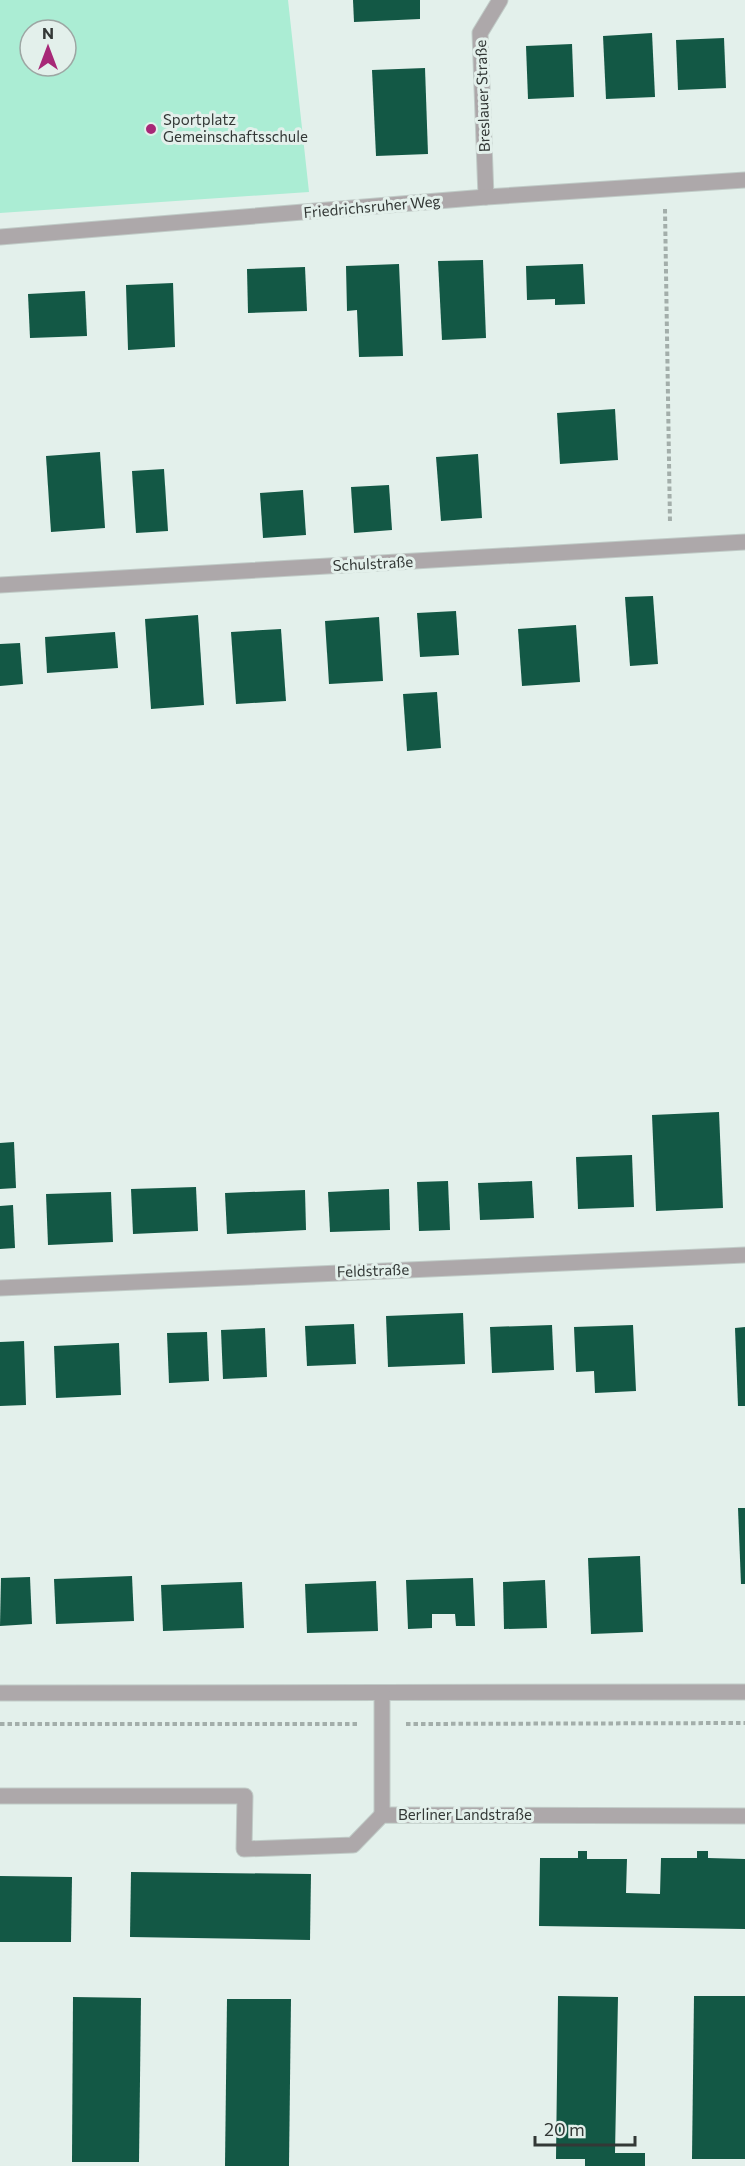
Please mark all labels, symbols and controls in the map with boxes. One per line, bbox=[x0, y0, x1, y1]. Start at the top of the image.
north arrow bbox=[18, 18, 78, 78]
text: N bbox=[42, 23, 54, 42]
street label: Breslauer Straße bbox=[471, 39, 493, 153]
place label: Sportplatz Gemeinschaftsschule bbox=[163, 110, 308, 145]
marker: Sportplatz Gemeinschaftsschule bbox=[144, 122, 158, 136]
street label: Friedrichsruher Weg bbox=[303, 191, 441, 221]
street label: Schulstraße bbox=[332, 552, 414, 574]
street label: Feldstraße bbox=[337, 1260, 409, 1280]
street label: Berliner Landstraße bbox=[398, 1805, 532, 1823]
scale bar bbox=[535, 2109, 636, 2147]
text: 20 m bbox=[544, 2118, 585, 2140]

